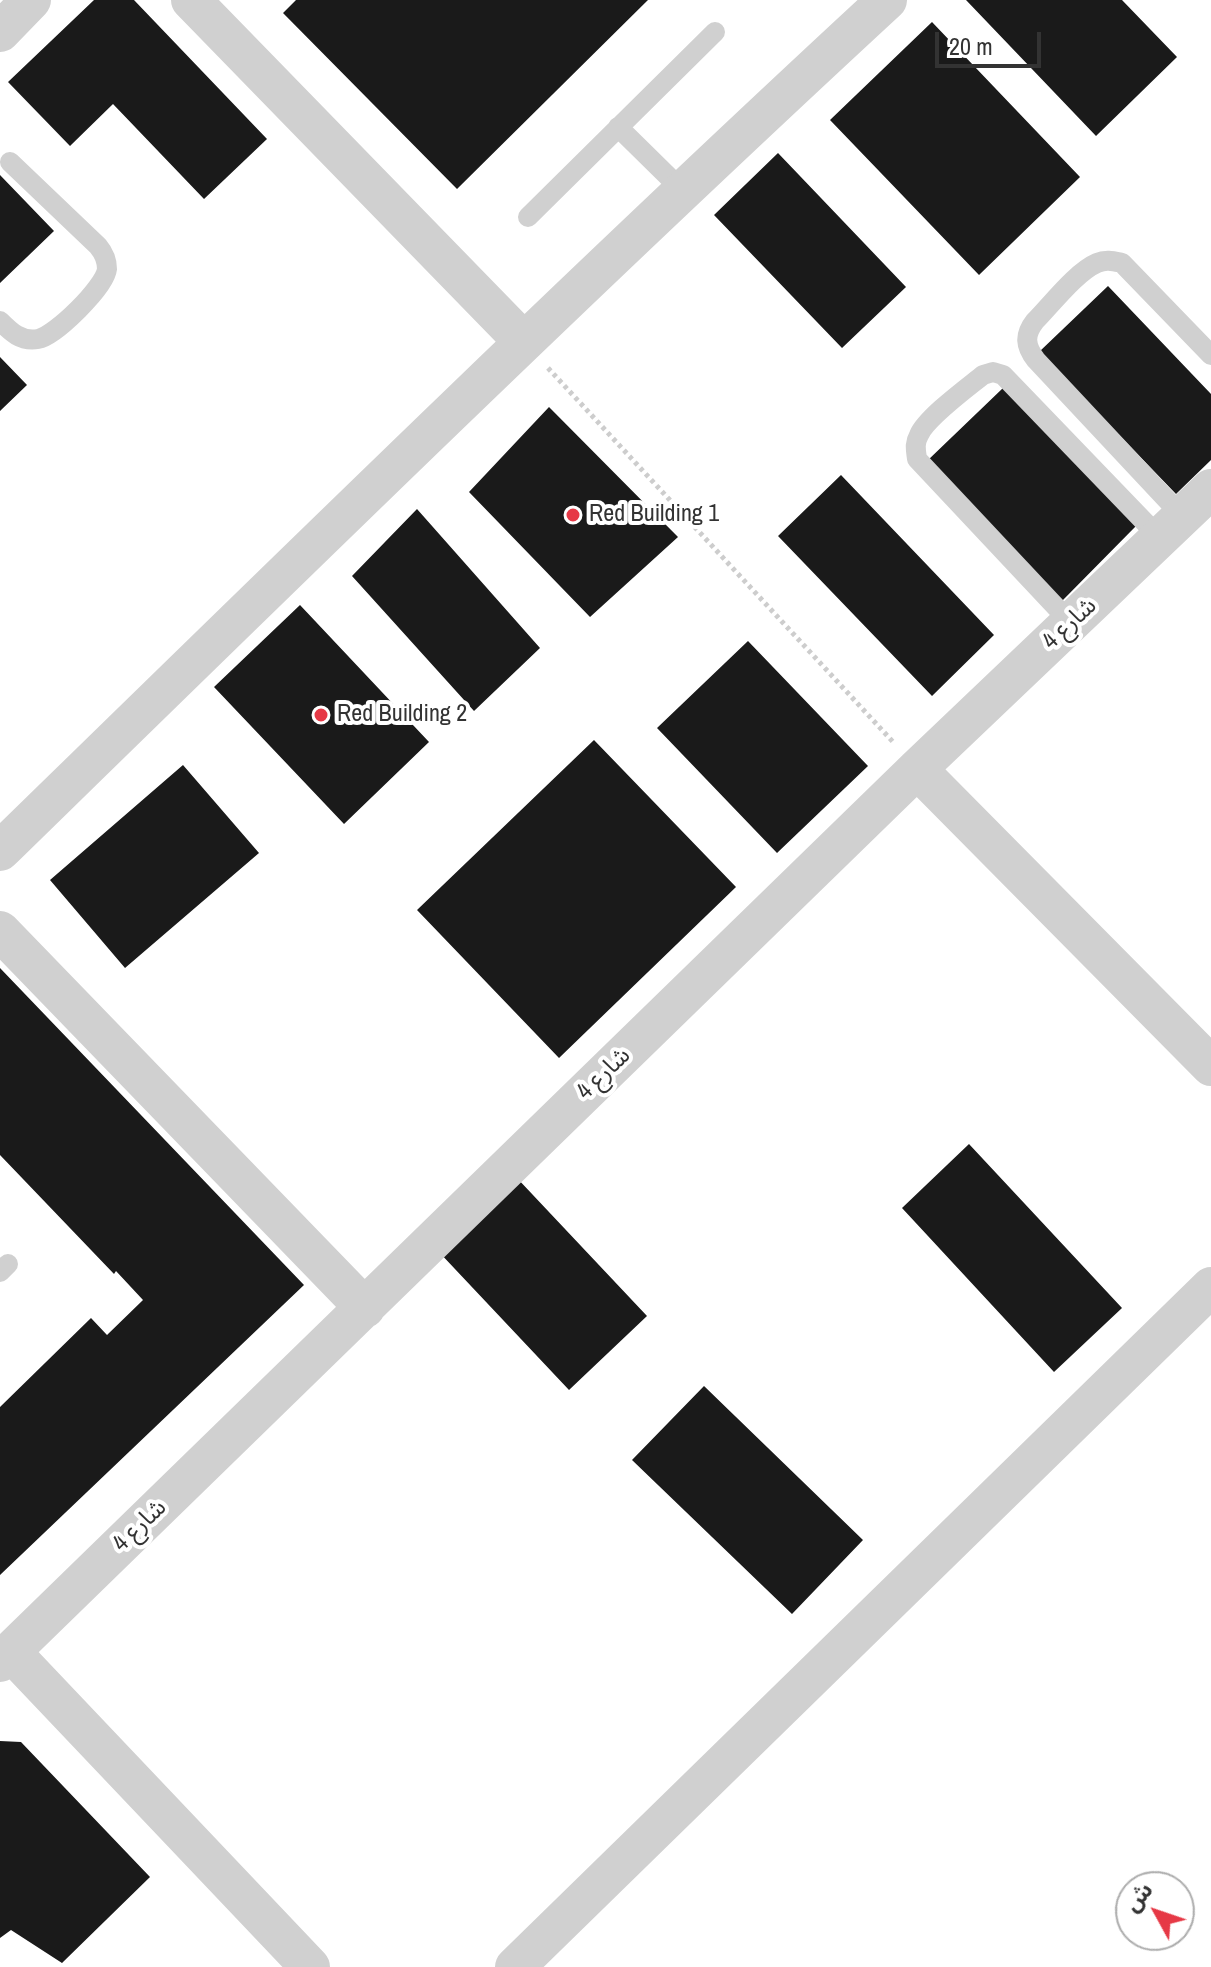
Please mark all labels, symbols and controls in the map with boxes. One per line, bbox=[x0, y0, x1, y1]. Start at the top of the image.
scale bar bbox=[939, 16, 1045, 66]
text: 20 m bbox=[949, 30, 993, 62]
place label: Red Building 1 bbox=[589, 501, 719, 529]
marker: Red Building 1 bbox=[564, 506, 582, 524]
street label: شارع 4 bbox=[1037, 592, 1103, 656]
place label: Red Building 2 bbox=[337, 701, 467, 729]
marker: Red Building 2 bbox=[312, 706, 330, 724]
street label: شارع 4 bbox=[571, 1042, 637, 1106]
street label: شارع 4 bbox=[107, 1494, 173, 1558]
north arrow bbox=[1115, 1871, 1195, 1951]
text: ش bbox=[1117, 1876, 1159, 1918]

